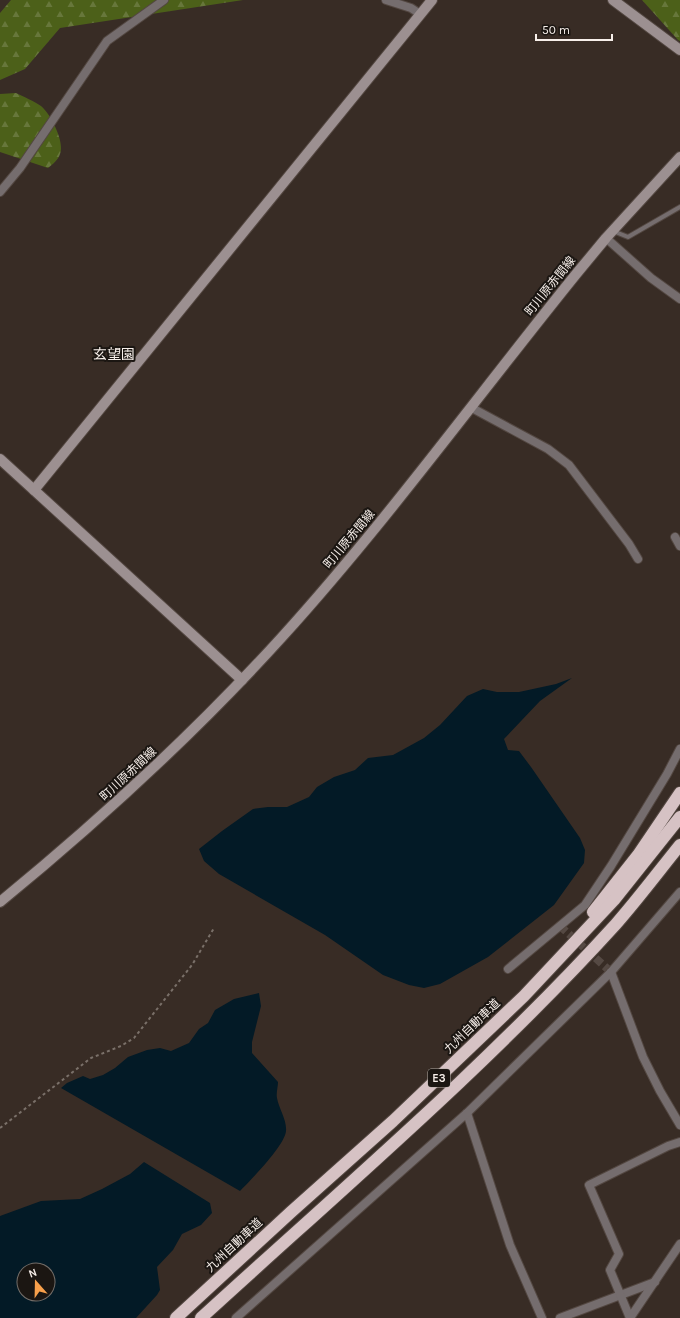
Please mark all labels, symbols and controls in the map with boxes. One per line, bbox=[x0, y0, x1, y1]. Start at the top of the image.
scale bar bbox=[536, 16, 612, 42]
text: 50 m bbox=[542, 23, 570, 37]
street label: 町川原赤間線 bbox=[522, 254, 578, 318]
district label: 玄望園 bbox=[93, 346, 135, 363]
street label: 町川原赤間線 bbox=[320, 507, 378, 571]
street label: 町川原赤間線 bbox=[97, 744, 159, 804]
street label: 九州自動車道 bbox=[441, 996, 503, 1056]
road number: E3 bbox=[428, 1069, 450, 1087]
street label: 九州自動車道 bbox=[203, 1215, 265, 1275]
north arrow bbox=[16, 1262, 56, 1302]
text: N bbox=[27, 1266, 39, 1281]

